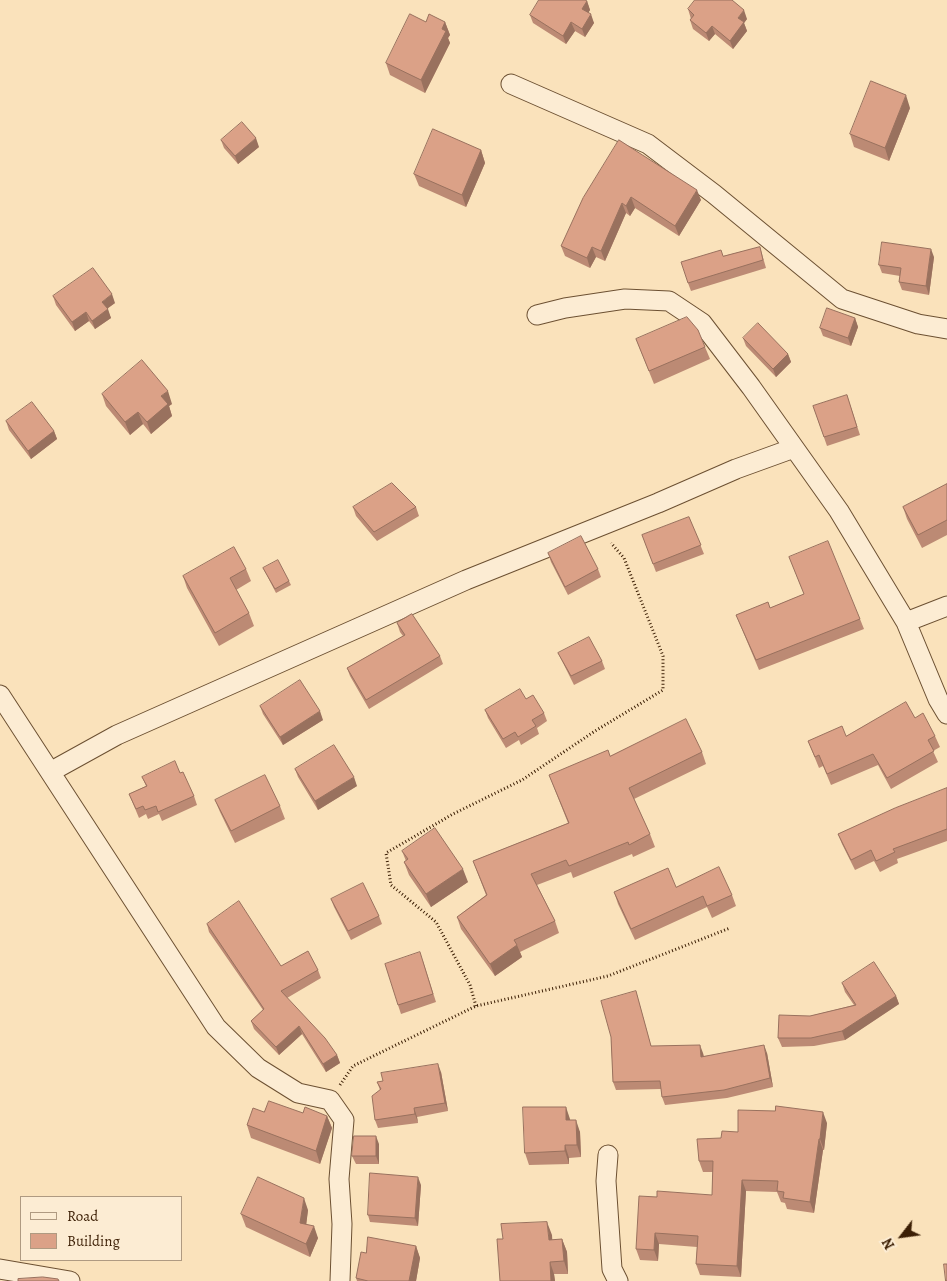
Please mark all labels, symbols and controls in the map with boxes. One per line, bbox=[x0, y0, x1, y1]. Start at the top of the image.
legend bbox=[20, 1196, 182, 1261]
text: Road bbox=[67, 1206, 98, 1226]
north arrow bbox=[877, 1211, 927, 1261]
text: Building bbox=[67, 1231, 120, 1251]
text: N bbox=[878, 1235, 899, 1253]

